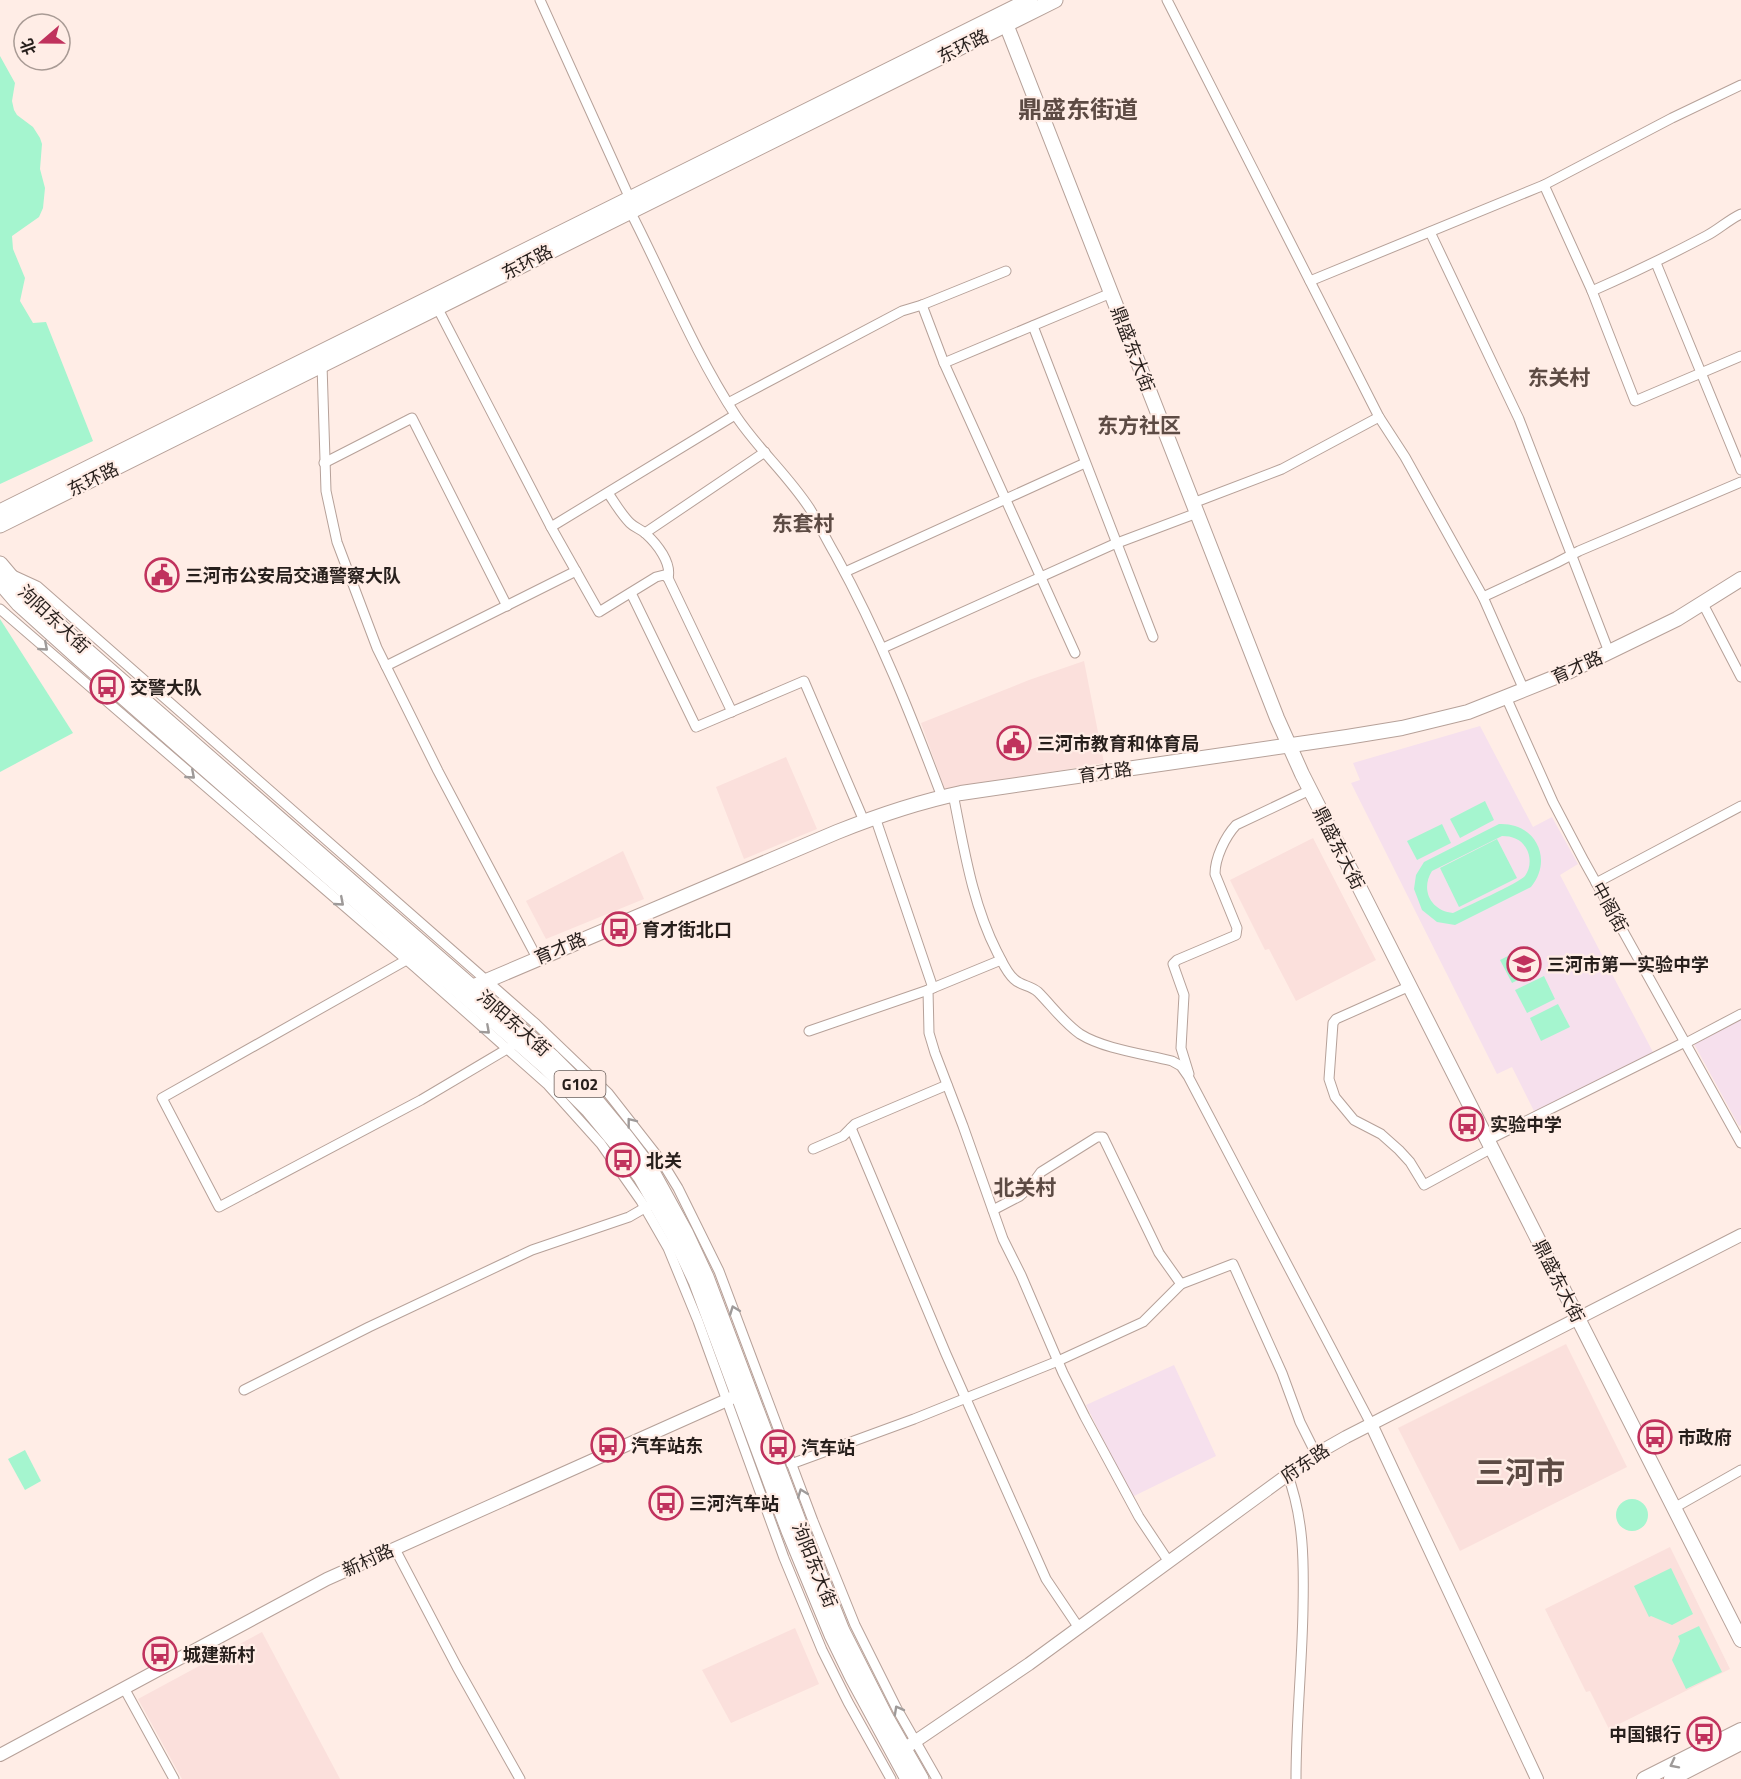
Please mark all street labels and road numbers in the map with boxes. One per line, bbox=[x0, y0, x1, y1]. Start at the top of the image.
street label: 东环路 bbox=[933, 22, 993, 70]
street label: 东环路 bbox=[497, 238, 557, 286]
street label: 鼎盛东大街 bbox=[1104, 302, 1162, 396]
street label: 东环路 bbox=[63, 455, 123, 503]
street label: 泃阳东大街 bbox=[12, 578, 96, 660]
street label: 育才路 bbox=[1547, 644, 1607, 690]
street label: 育才路 bbox=[1076, 755, 1134, 789]
street label: 鼎盛东大街 bbox=[1307, 802, 1371, 894]
street label: 中阁街 bbox=[1585, 877, 1635, 937]
street label: 育才路 bbox=[530, 925, 590, 971]
street label: 泃阳东大街 bbox=[471, 983, 557, 1063]
road number: G102 bbox=[554, 1071, 606, 1097]
street label: 鼎盛东大街 bbox=[1527, 1235, 1591, 1327]
street label: 府东路 bbox=[1275, 1437, 1335, 1489]
street label: 泃阳东大街 bbox=[786, 1518, 844, 1612]
street label: 新村路 bbox=[338, 1537, 398, 1583]

